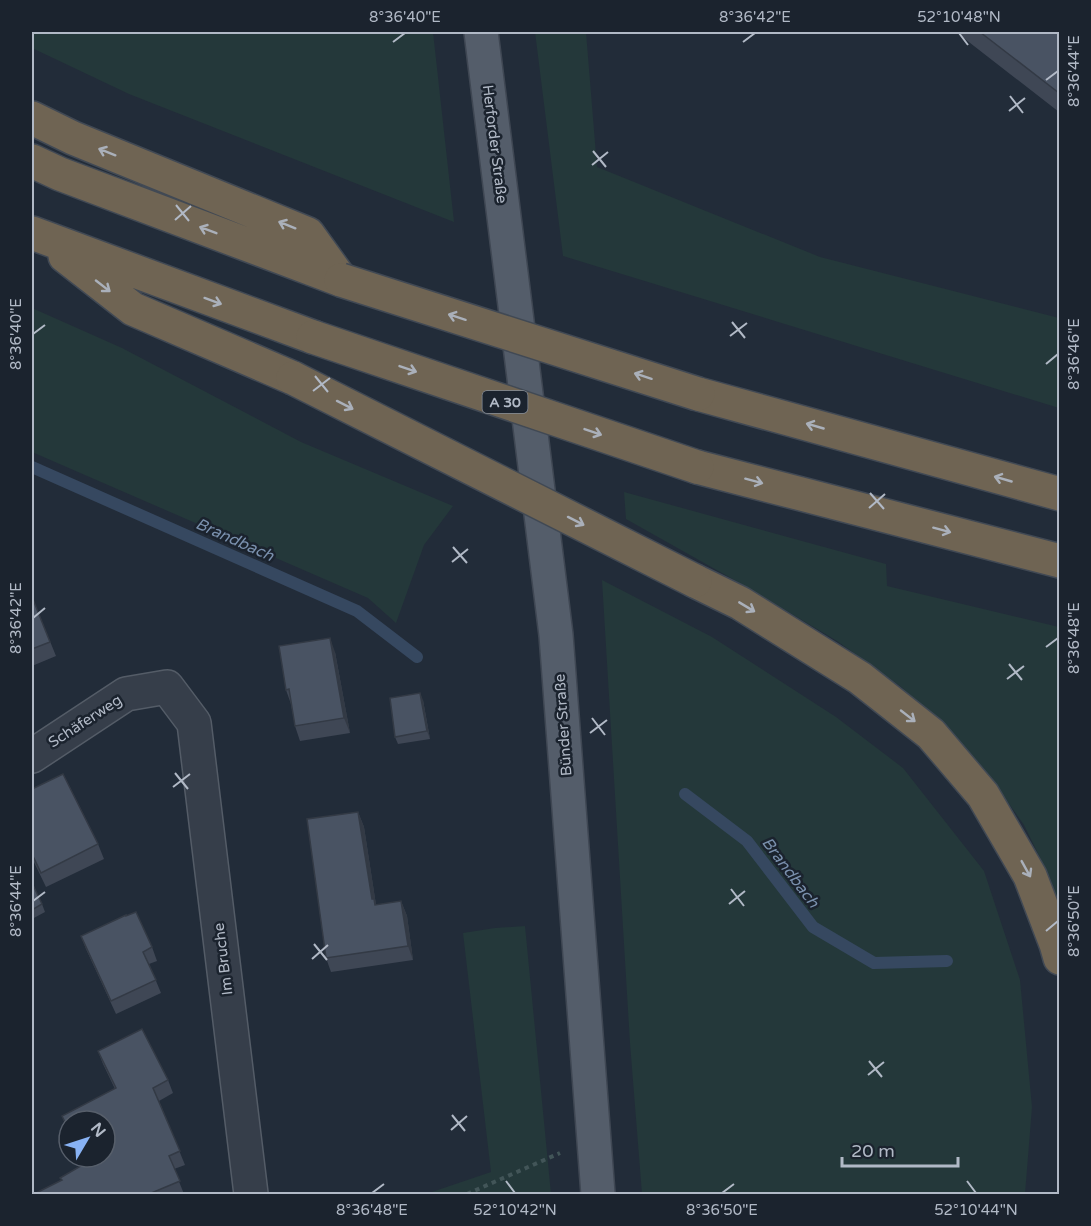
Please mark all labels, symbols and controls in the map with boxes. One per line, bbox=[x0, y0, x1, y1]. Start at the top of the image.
text: 8°36'40"E bbox=[369, 8, 441, 26]
text: 8°36'42"E bbox=[719, 8, 791, 26]
text: 52°10'48"N bbox=[917, 8, 1001, 26]
text: 8°36'44"E bbox=[1065, 35, 1083, 107]
street label: Herforder Straße bbox=[479, 84, 511, 204]
one-way arrow bbox=[98, 146, 116, 157]
one-way arrow bbox=[279, 219, 297, 230]
one-way arrow bbox=[199, 224, 218, 235]
one-way arrow bbox=[95, 279, 111, 292]
one-way arrow bbox=[203, 296, 222, 307]
text: 8°36'40"E bbox=[7, 298, 25, 370]
one-way arrow bbox=[448, 311, 467, 322]
text: 8°36'46"E bbox=[1065, 318, 1083, 390]
one-way arrow bbox=[398, 365, 417, 376]
one-way arrow bbox=[634, 370, 653, 381]
road number: A 30 bbox=[482, 391, 528, 413]
one-way arrow bbox=[336, 399, 354, 411]
one-way arrow bbox=[806, 420, 825, 431]
one-way arrow bbox=[583, 427, 602, 438]
one-way arrow bbox=[994, 472, 1013, 484]
one-way arrow bbox=[744, 476, 763, 488]
water label: Brandbach bbox=[192, 514, 278, 566]
one-way arrow bbox=[566, 515, 584, 527]
one-way arrow bbox=[933, 525, 952, 537]
text: 8°36'42"E bbox=[7, 582, 25, 654]
one-way arrow bbox=[738, 601, 755, 614]
text: 8°36'48"E bbox=[1065, 602, 1083, 674]
street label: Bünder Straße bbox=[550, 673, 576, 777]
street label: Schäferweg bbox=[45, 691, 125, 751]
one-way arrow bbox=[900, 710, 916, 723]
water label: Brandbach bbox=[757, 833, 824, 913]
one-way arrow bbox=[1020, 860, 1032, 877]
text: 8°36'44"E bbox=[7, 865, 25, 937]
text: 8°36'50"E bbox=[1065, 885, 1083, 957]
street label: Im Bruche bbox=[210, 922, 236, 996]
north arrow bbox=[57, 1109, 117, 1169]
text: N bbox=[86, 1119, 110, 1141]
scale bar bbox=[842, 1130, 958, 1168]
text: 20 m bbox=[851, 1140, 895, 1162]
text: 8°36'48"E bbox=[336, 1201, 408, 1219]
text: 52°10'42"N bbox=[473, 1201, 557, 1219]
text: 8°36'50"E bbox=[686, 1201, 758, 1219]
text: 52°10'44"N bbox=[934, 1201, 1018, 1219]

